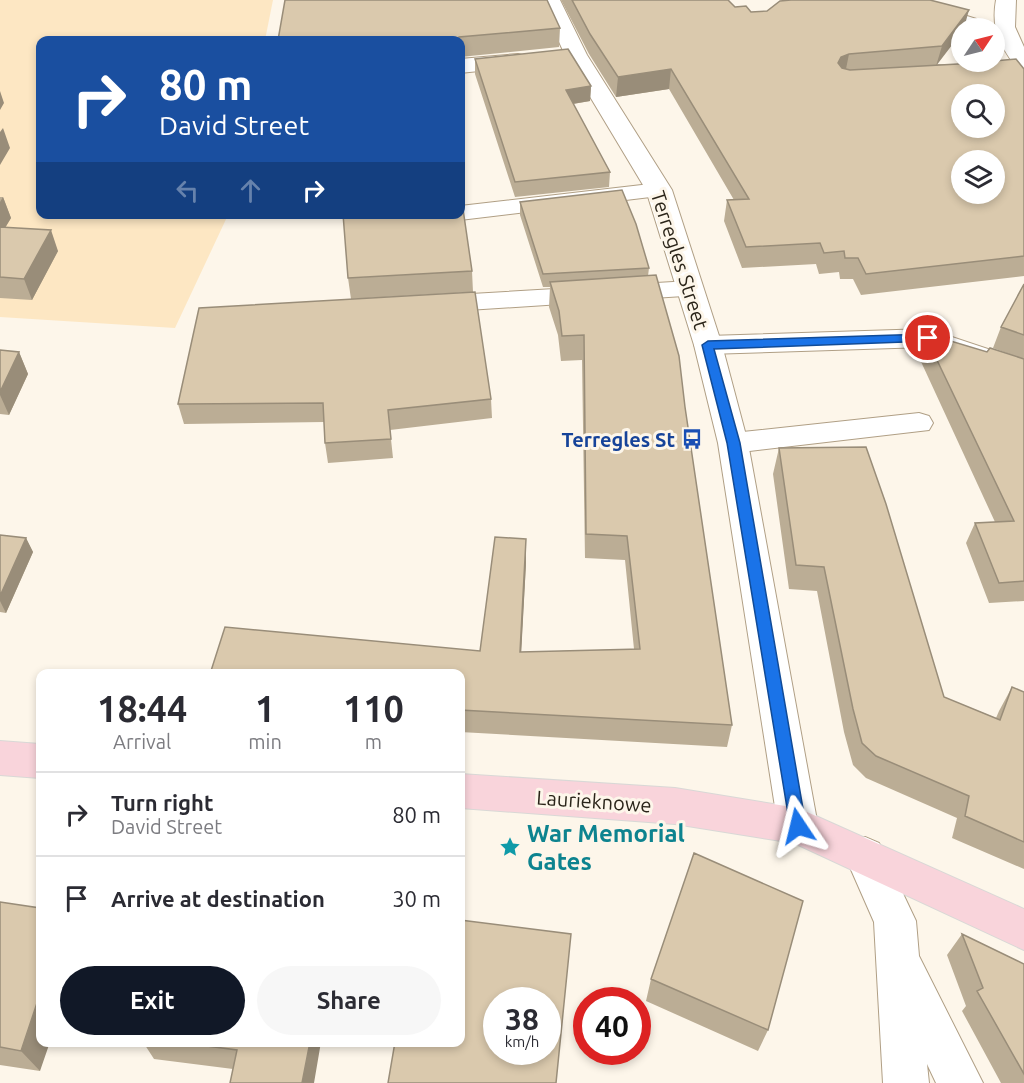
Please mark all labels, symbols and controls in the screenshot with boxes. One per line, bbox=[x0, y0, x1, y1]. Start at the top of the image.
north arrow bbox=[951, 18, 1005, 72]
map controls bbox=[951, 18, 1005, 204]
icon: right bbox=[60, 60, 138, 138]
text: 80 m bbox=[159, 61, 253, 108]
button: search bbox=[951, 84, 1005, 138]
text: David Street bbox=[159, 110, 309, 140]
button: layers bbox=[951, 150, 1005, 204]
icon: left bbox=[171, 174, 204, 207]
icon: ahead bbox=[234, 174, 267, 207]
icon: right bbox=[297, 174, 330, 207]
street label: Terregles Street bbox=[647, 188, 713, 332]
pin bbox=[902, 312, 953, 363]
icon: arrive bbox=[911, 321, 944, 354]
bus stop icon: Terregles St bbox=[680, 427, 704, 451]
place label: Terregles St bbox=[562, 428, 675, 451]
text: 18:44 bbox=[97, 688, 187, 729]
text: 1 bbox=[255, 688, 275, 729]
text: 110 bbox=[343, 688, 404, 729]
text: Arrival bbox=[113, 730, 171, 753]
text: min bbox=[248, 730, 282, 753]
text: m bbox=[365, 730, 382, 753]
street label: Laurieknowe bbox=[536, 786, 652, 816]
text: Turn right bbox=[111, 790, 213, 815]
position arrow bbox=[766, 794, 830, 858]
icon: right bbox=[60, 798, 93, 831]
text: 80 m bbox=[392, 802, 441, 827]
text: David Street bbox=[111, 815, 222, 838]
place label: War Memorial Gates bbox=[527, 820, 685, 875]
place icon: War Memorial Gates bbox=[498, 835, 522, 859]
icon: arrive bbox=[60, 882, 93, 915]
text: Arrive at destination bbox=[111, 886, 325, 911]
text: 30 m bbox=[392, 886, 441, 911]
button: Exit bbox=[60, 966, 245, 1035]
button: Share bbox=[257, 966, 441, 1035]
speed limit sign: 40 bbox=[573, 987, 651, 1065]
text: 38 bbox=[505, 1002, 539, 1036]
text: km/h bbox=[505, 1033, 539, 1050]

